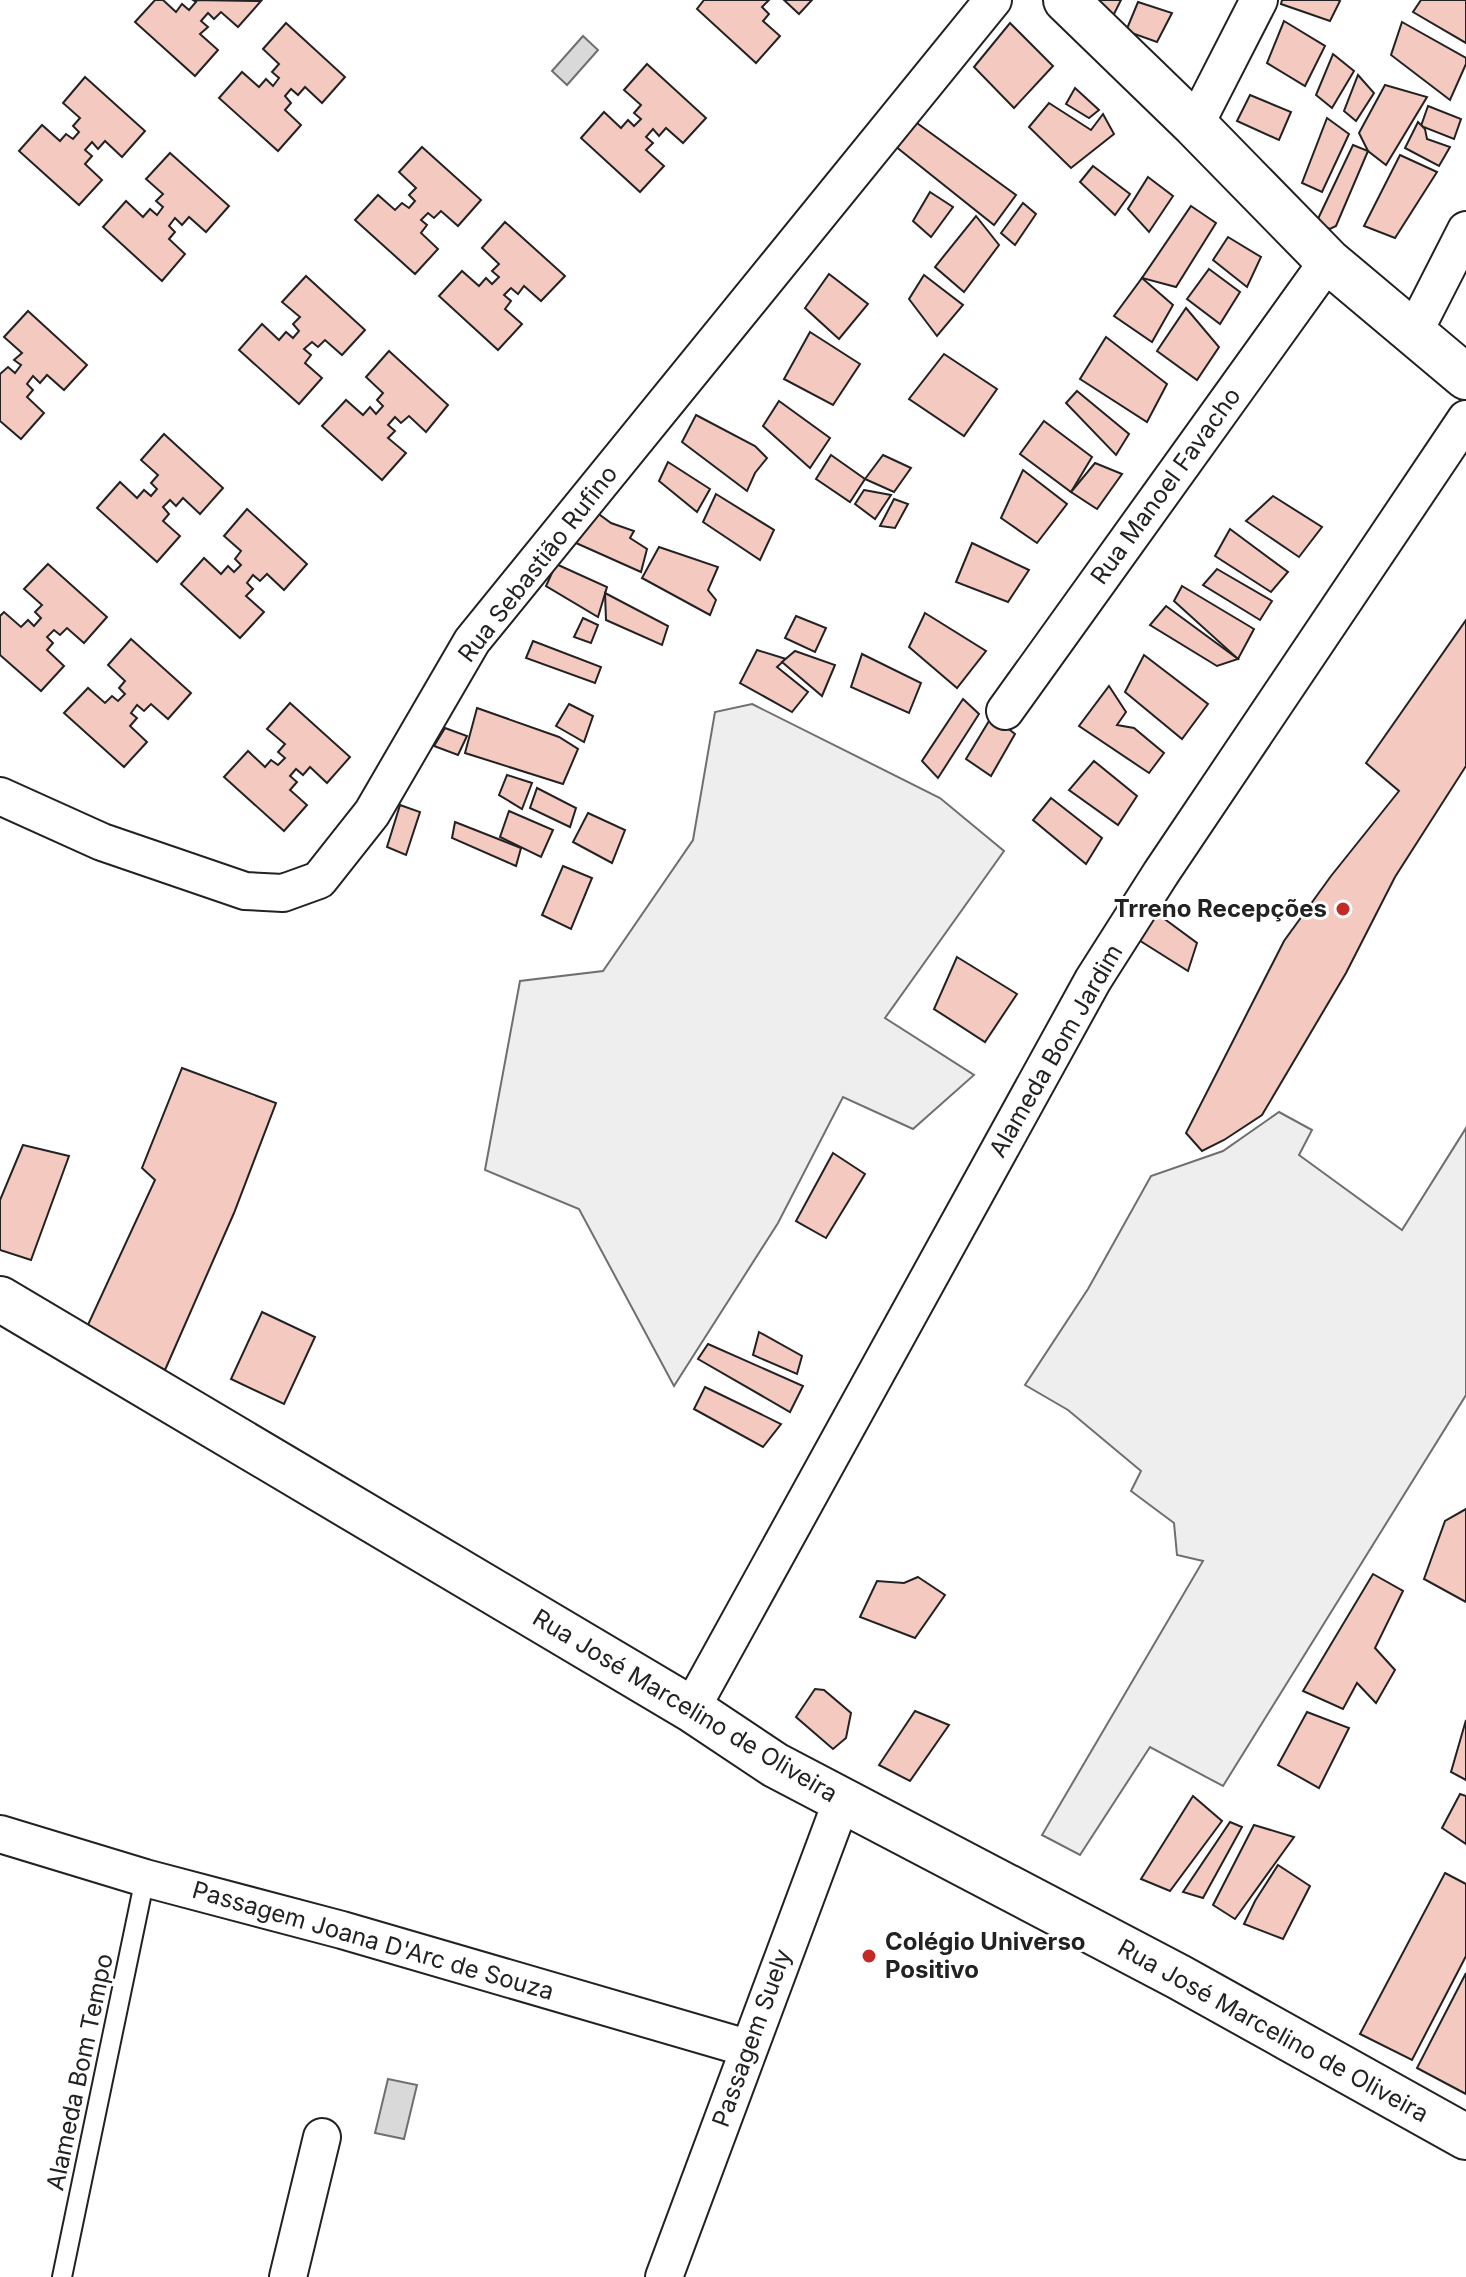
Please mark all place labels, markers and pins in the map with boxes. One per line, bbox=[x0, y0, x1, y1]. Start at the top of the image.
place label: Trreno Recepções bbox=[1114, 894, 1327, 923]
marker: Trreno Recepções bbox=[1334, 900, 1352, 918]
place label: Colégio Universo Positivo bbox=[885, 1927, 1086, 1984]
marker: Colégio Universo Positivo bbox=[860, 1947, 878, 1965]

